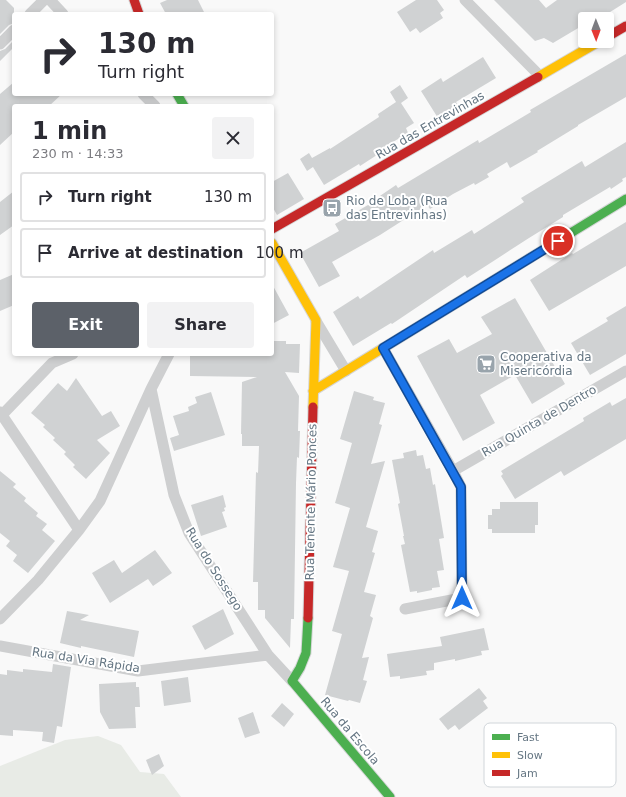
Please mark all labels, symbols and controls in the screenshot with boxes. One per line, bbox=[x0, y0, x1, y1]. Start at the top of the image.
north arrow bbox=[578, 12, 614, 48]
map controls bbox=[578, 12, 614, 48]
text: 130 m bbox=[98, 27, 195, 60]
icon: right bbox=[32, 28, 84, 80]
text: Turn right bbox=[98, 61, 184, 82]
street label: Rua das Entrevinhas bbox=[373, 88, 487, 162]
text: 1 min bbox=[32, 117, 107, 145]
button: close bbox=[212, 117, 254, 159]
text: 230 m · 14:33 bbox=[32, 146, 123, 161]
icon: right bbox=[34, 186, 56, 208]
text: Turn right bbox=[68, 188, 152, 206]
text: 130 m bbox=[204, 188, 252, 206]
place label: Rio de Loba (Rua das Entrevinhas) bbox=[346, 194, 448, 222]
bus stop icon: Rio de Loba (Rua das Entrevinhas) bbox=[321, 197, 343, 219]
pin bbox=[541, 224, 575, 258]
icon: arrive bbox=[547, 230, 569, 252]
icon: arrive bbox=[34, 242, 56, 264]
text: Arrive at destination bbox=[68, 244, 243, 262]
text: 100 m bbox=[255, 244, 304, 262]
button: Exit bbox=[32, 302, 139, 348]
button: Share bbox=[147, 302, 254, 348]
place label: Cooperativa da Misericórdia bbox=[500, 350, 592, 378]
supermarket icon: Cooperativa da Misericórdia bbox=[475, 353, 497, 375]
street label: Rua Quinta de Dentro bbox=[479, 382, 599, 460]
street label: Rua Tenente Mário Ponces bbox=[303, 423, 319, 581]
street label: Rua do Sossego bbox=[183, 525, 245, 613]
position arrow bbox=[441, 577, 483, 619]
street label: Rua da Via Rápida bbox=[31, 645, 141, 675]
street label: Rua da Escola bbox=[318, 694, 382, 768]
legend bbox=[484, 723, 616, 787]
text: Fast bbox=[517, 731, 540, 744]
text: Slow bbox=[517, 749, 543, 762]
text: Jam bbox=[516, 767, 538, 780]

